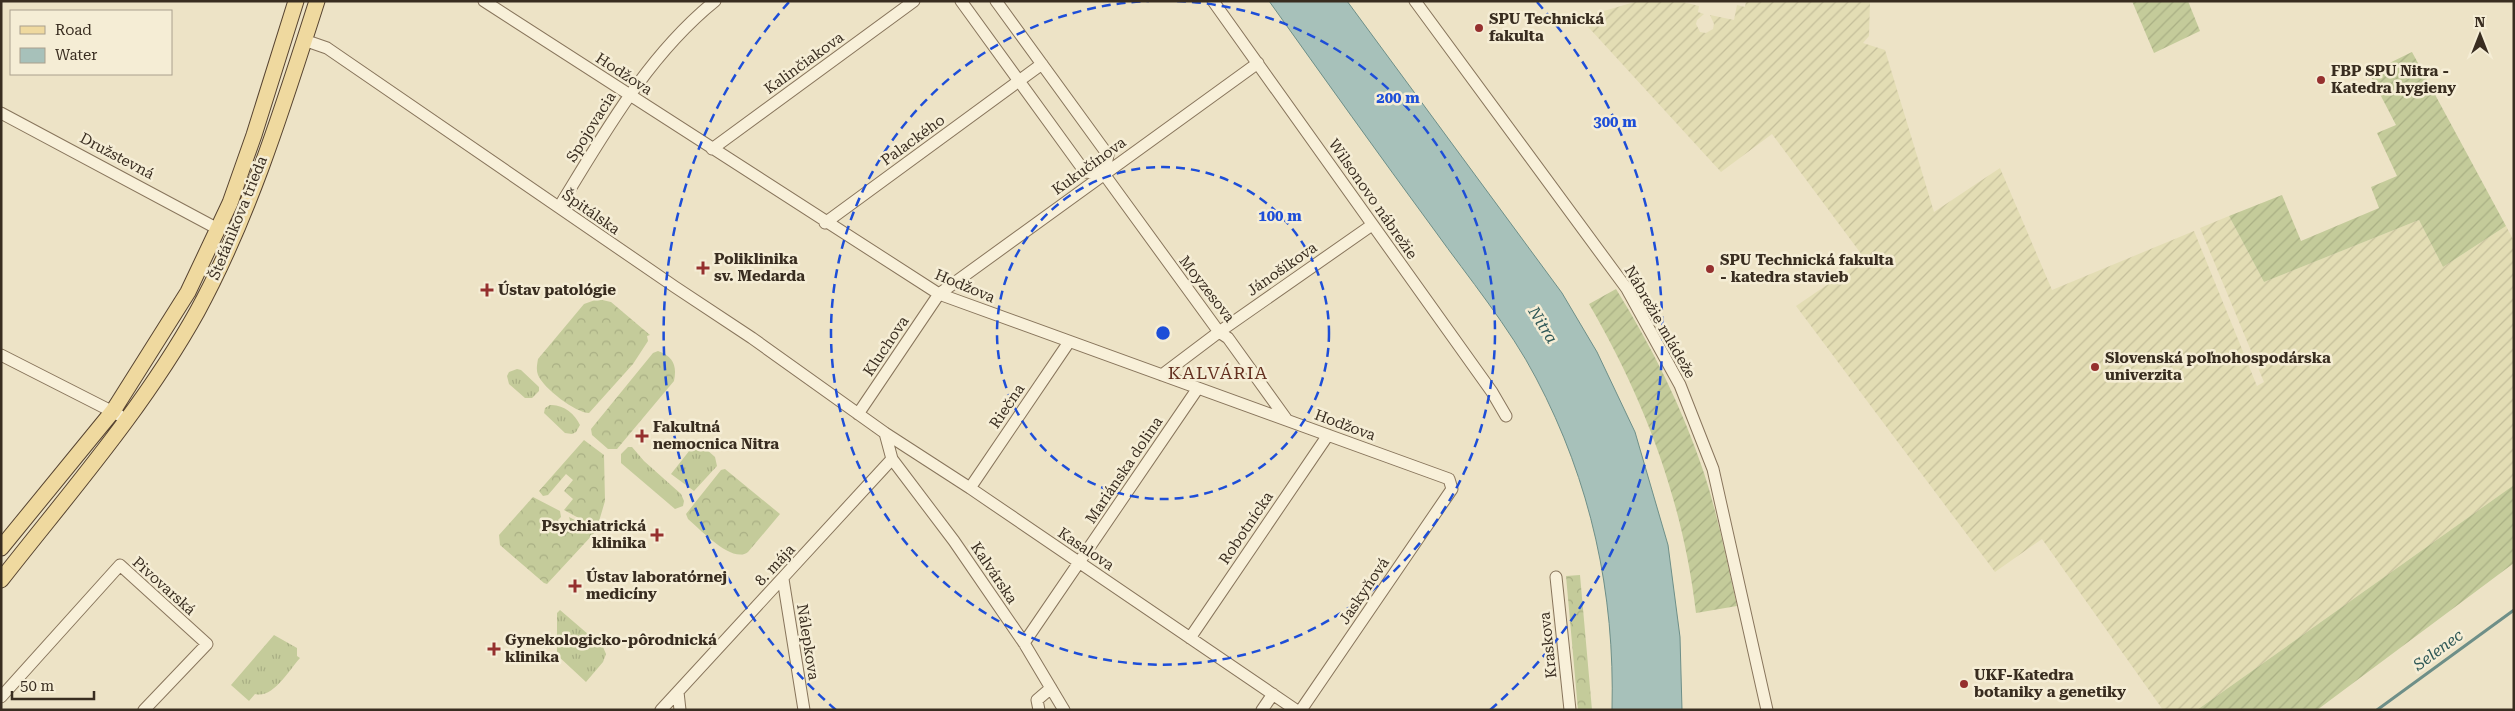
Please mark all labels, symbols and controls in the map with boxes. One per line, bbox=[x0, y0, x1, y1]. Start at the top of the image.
legend bbox=[10, 10, 172, 75]
place label: SPU Technická fakulta bbox=[1489, 10, 1604, 45]
north arrow bbox=[2455, 10, 2505, 60]
text: N bbox=[2475, 14, 2486, 30]
text: Road bbox=[55, 21, 92, 39]
marker: SPU Technická fakulta bbox=[1473, 22, 1485, 34]
street label: Kalinčiakova bbox=[761, 28, 847, 98]
text: Water bbox=[55, 46, 97, 64]
street label: Hodžova bbox=[592, 49, 656, 99]
place label: FBP SPU Nitra - Katedra hygieny bbox=[2331, 62, 2456, 97]
marker: FBP SPU Nitra - Katedra hygieny bbox=[2315, 74, 2327, 86]
street label: Spojovacia bbox=[562, 89, 620, 165]
text: 200 m bbox=[1376, 89, 1420, 107]
street label: Palackého bbox=[878, 111, 948, 169]
text: 300 m bbox=[1593, 113, 1637, 131]
street label: Družstevná bbox=[77, 129, 157, 183]
street label: Kukučínova bbox=[1049, 133, 1129, 199]
street label: Wilsonovo nábrežie bbox=[1325, 135, 1421, 263]
street label: Štefánikova trieda bbox=[205, 153, 271, 283]
street label: Špitálska bbox=[559, 186, 623, 238]
text: 100 m bbox=[1258, 207, 1302, 225]
street label: Jánošíkova bbox=[1243, 238, 1321, 300]
place label: Poliklinika sv. Medarda bbox=[714, 250, 805, 285]
place label: SPU Technická fakulta - katedra stavieb bbox=[1720, 251, 1894, 286]
street label: Moyzesova bbox=[1175, 252, 1239, 326]
marker: Poliklinika sv. Medarda bbox=[696, 261, 710, 275]
street label: Nábrežie mládeže bbox=[1621, 263, 1699, 381]
marker: SPU Technická fakulta - katedra stavieb bbox=[1704, 263, 1716, 275]
street label: Hodžova bbox=[932, 265, 998, 307]
place label: Ústav patológie bbox=[498, 280, 616, 299]
marker: Ústav patológie bbox=[480, 283, 494, 297]
water label: Nitra bbox=[1524, 302, 1562, 347]
street label: Kluchova bbox=[859, 313, 913, 379]
centre of rings bbox=[1154, 324, 1172, 342]
place label: Slovenská poľnohospodárska univerzita bbox=[2105, 349, 2331, 384]
marker: Slovenská poľnohospodárska univerzita bbox=[2089, 361, 2101, 373]
district label: KALVÁRIA bbox=[1168, 362, 1268, 383]
street label: Riečna bbox=[986, 380, 1028, 432]
street label: Hodžova bbox=[1312, 406, 1378, 444]
street label: Mariánska dolina bbox=[1082, 413, 1166, 527]
place label: Fakultná nemocnica Nitra bbox=[653, 418, 779, 453]
marker: Fakultná nemocnica Nitra bbox=[635, 429, 649, 443]
street label: Robotnícka bbox=[1215, 488, 1277, 568]
place label: Psychiatrická klinika bbox=[542, 517, 646, 552]
street label: Kasalova bbox=[1054, 524, 1118, 574]
marker: Psychiatrická klinika bbox=[650, 528, 664, 542]
street label: Kalvárska bbox=[967, 539, 1021, 607]
street label: 8. mája bbox=[751, 540, 799, 590]
street label: Pivovarská bbox=[129, 553, 199, 619]
street label: Jaskyňová bbox=[1335, 554, 1393, 628]
place label: Ústav laboratórnej medicíny bbox=[586, 567, 727, 603]
marker: Ústav laboratórnej medicíny bbox=[568, 579, 582, 593]
street label: Nálepkova bbox=[793, 603, 823, 681]
street label: Kraskova bbox=[1536, 611, 1560, 679]
water label: Selenec bbox=[2408, 625, 2467, 675]
place label: Gynekologicko-pôrodnická klinika bbox=[505, 631, 717, 666]
marker: Gynekologicko-pôrodnická klinika bbox=[487, 642, 501, 656]
place label: UKF-Katedra botaniky a genetiky bbox=[1974, 666, 2126, 701]
scale bar bbox=[12, 668, 95, 700]
text: 50 m bbox=[20, 677, 55, 695]
marker: UKF-Katedra botaniky a genetiky bbox=[1958, 678, 1970, 690]

